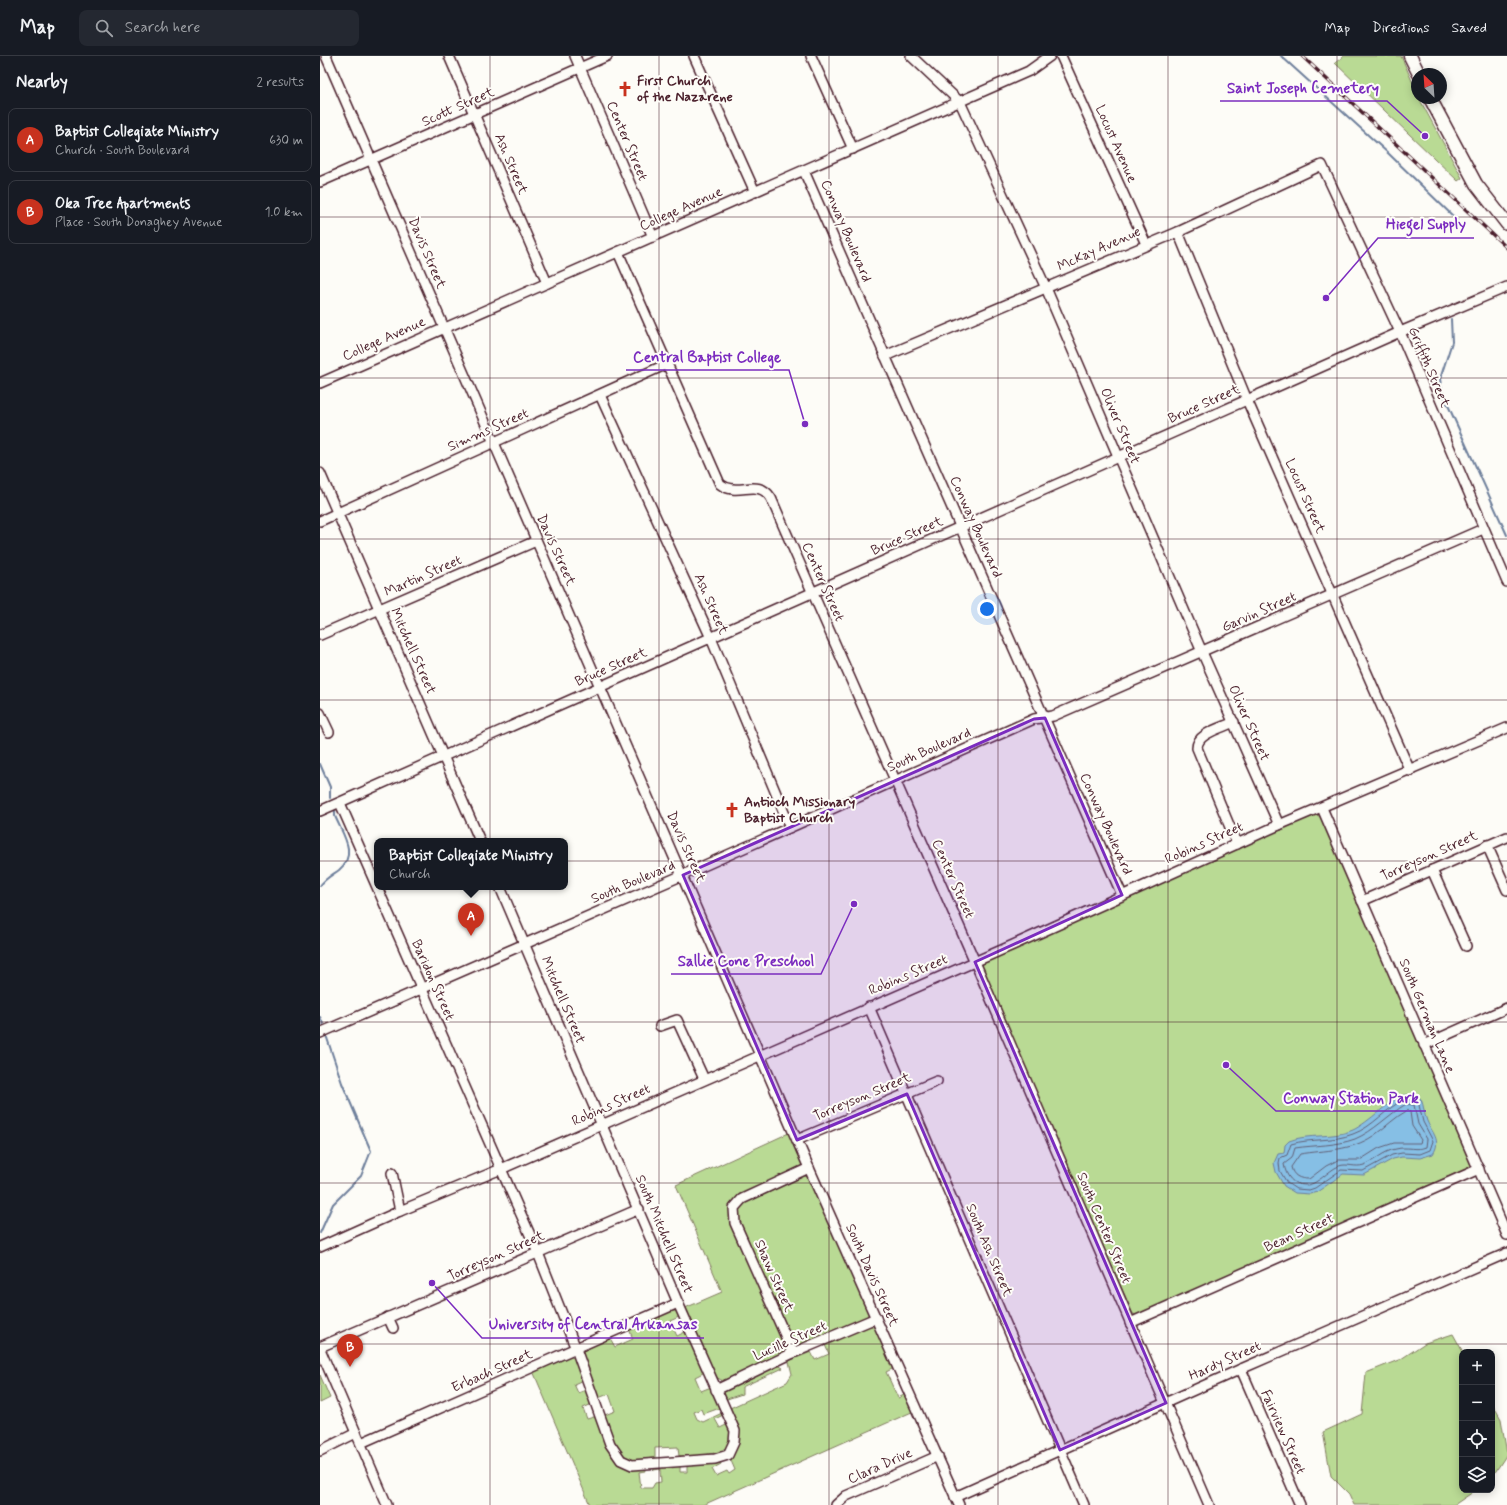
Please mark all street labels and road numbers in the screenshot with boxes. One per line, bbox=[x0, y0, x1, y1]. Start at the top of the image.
street label: Scott Street bbox=[419, 83, 498, 131]
street label: Center Street bbox=[602, 98, 652, 184]
street label: Locust Avenue bbox=[1091, 102, 1141, 186]
street label: Ash Street bbox=[490, 131, 532, 198]
street label: Conway Boulevard bbox=[816, 177, 876, 285]
street label: College Avenue bbox=[637, 183, 725, 235]
street label: Davis Street bbox=[404, 214, 450, 292]
street label: McKay Avenue bbox=[1054, 223, 1144, 275]
street label: College Avenue bbox=[340, 313, 428, 365]
street label: Griffith Street bbox=[1404, 324, 1454, 411]
street label: Bruce Street bbox=[1165, 380, 1243, 428]
street label: Oliver Street bbox=[1096, 385, 1144, 467]
street label: Simms Street bbox=[445, 404, 531, 456]
street label: Locust Street bbox=[1281, 456, 1330, 537]
street label: Conway Boulevard bbox=[945, 473, 1007, 581]
street label: Davis Street bbox=[532, 511, 580, 589]
street label: Bruce Street bbox=[868, 512, 946, 560]
street label: Center Street bbox=[798, 540, 848, 624]
street label: Martin Street bbox=[381, 551, 465, 601]
street label: Ash Street bbox=[690, 571, 733, 638]
street label: Garvin Street bbox=[1219, 588, 1299, 636]
street label: Mitchell Street bbox=[386, 605, 440, 697]
street label: Bruce Street bbox=[572, 643, 650, 691]
street label: Oliver Street bbox=[1224, 682, 1274, 764]
street label: South Boulevard bbox=[884, 724, 974, 776]
street label: Conway Boulevard bbox=[1075, 770, 1137, 878]
street label: Davis Street bbox=[662, 808, 710, 886]
street label: Robins Street bbox=[1162, 818, 1246, 868]
street label: Torreyson Street bbox=[1378, 826, 1481, 885]
street label: Center Street bbox=[928, 837, 978, 921]
street label: South Boulevard bbox=[588, 856, 678, 908]
street label: Baridon Street bbox=[407, 937, 459, 1023]
street label: Robins Street bbox=[866, 950, 950, 1000]
street label: Mitchell Street bbox=[537, 954, 590, 1047]
street label: South German Lane bbox=[1395, 956, 1459, 1076]
street label: Torreyson Street bbox=[810, 1068, 914, 1126]
street label: Robins Street bbox=[569, 1080, 653, 1130]
street label: South Center Street bbox=[1072, 1170, 1136, 1286]
street label: South Mitchell Street bbox=[631, 1172, 697, 1296]
street label: South Ash Street bbox=[961, 1201, 1017, 1300]
street label: Bean Street bbox=[1261, 1209, 1337, 1256]
street label: South Davis Street bbox=[841, 1221, 903, 1330]
street label: Torreyson Street bbox=[445, 1226, 548, 1285]
street label: Shaw Street bbox=[750, 1237, 798, 1316]
street label: Lucille Street bbox=[750, 1317, 830, 1365]
street label: Hardy Street bbox=[1186, 1337, 1264, 1385]
street label: Erbach Street bbox=[449, 1345, 536, 1397]
street label: Fairview Street bbox=[1256, 1387, 1310, 1477]
street label: Clara Drive bbox=[845, 1444, 915, 1488]

